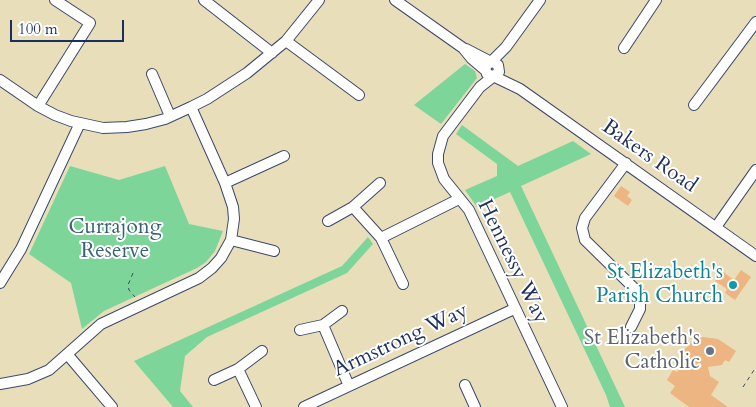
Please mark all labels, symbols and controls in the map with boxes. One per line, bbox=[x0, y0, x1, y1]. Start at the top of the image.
scale bar bbox=[12, 10, 126, 42]
text: 100 m bbox=[18, 19, 58, 39]
street label: Bakers Road bbox=[596, 115, 702, 199]
street label: Hennessy Way bbox=[471, 196, 553, 328]
park label: Currajong Reserve bbox=[69, 215, 161, 265]
place label: St Elizabeth's Parish Church bbox=[596, 260, 723, 310]
marker: St Elizabeth's Parish Church bbox=[727, 279, 739, 291]
street label: Armstrong Way bbox=[330, 299, 472, 383]
place label: St Elizabeth's Catholic bbox=[584, 326, 700, 376]
marker: St Elizabeth's Catholic bbox=[704, 345, 716, 357]

